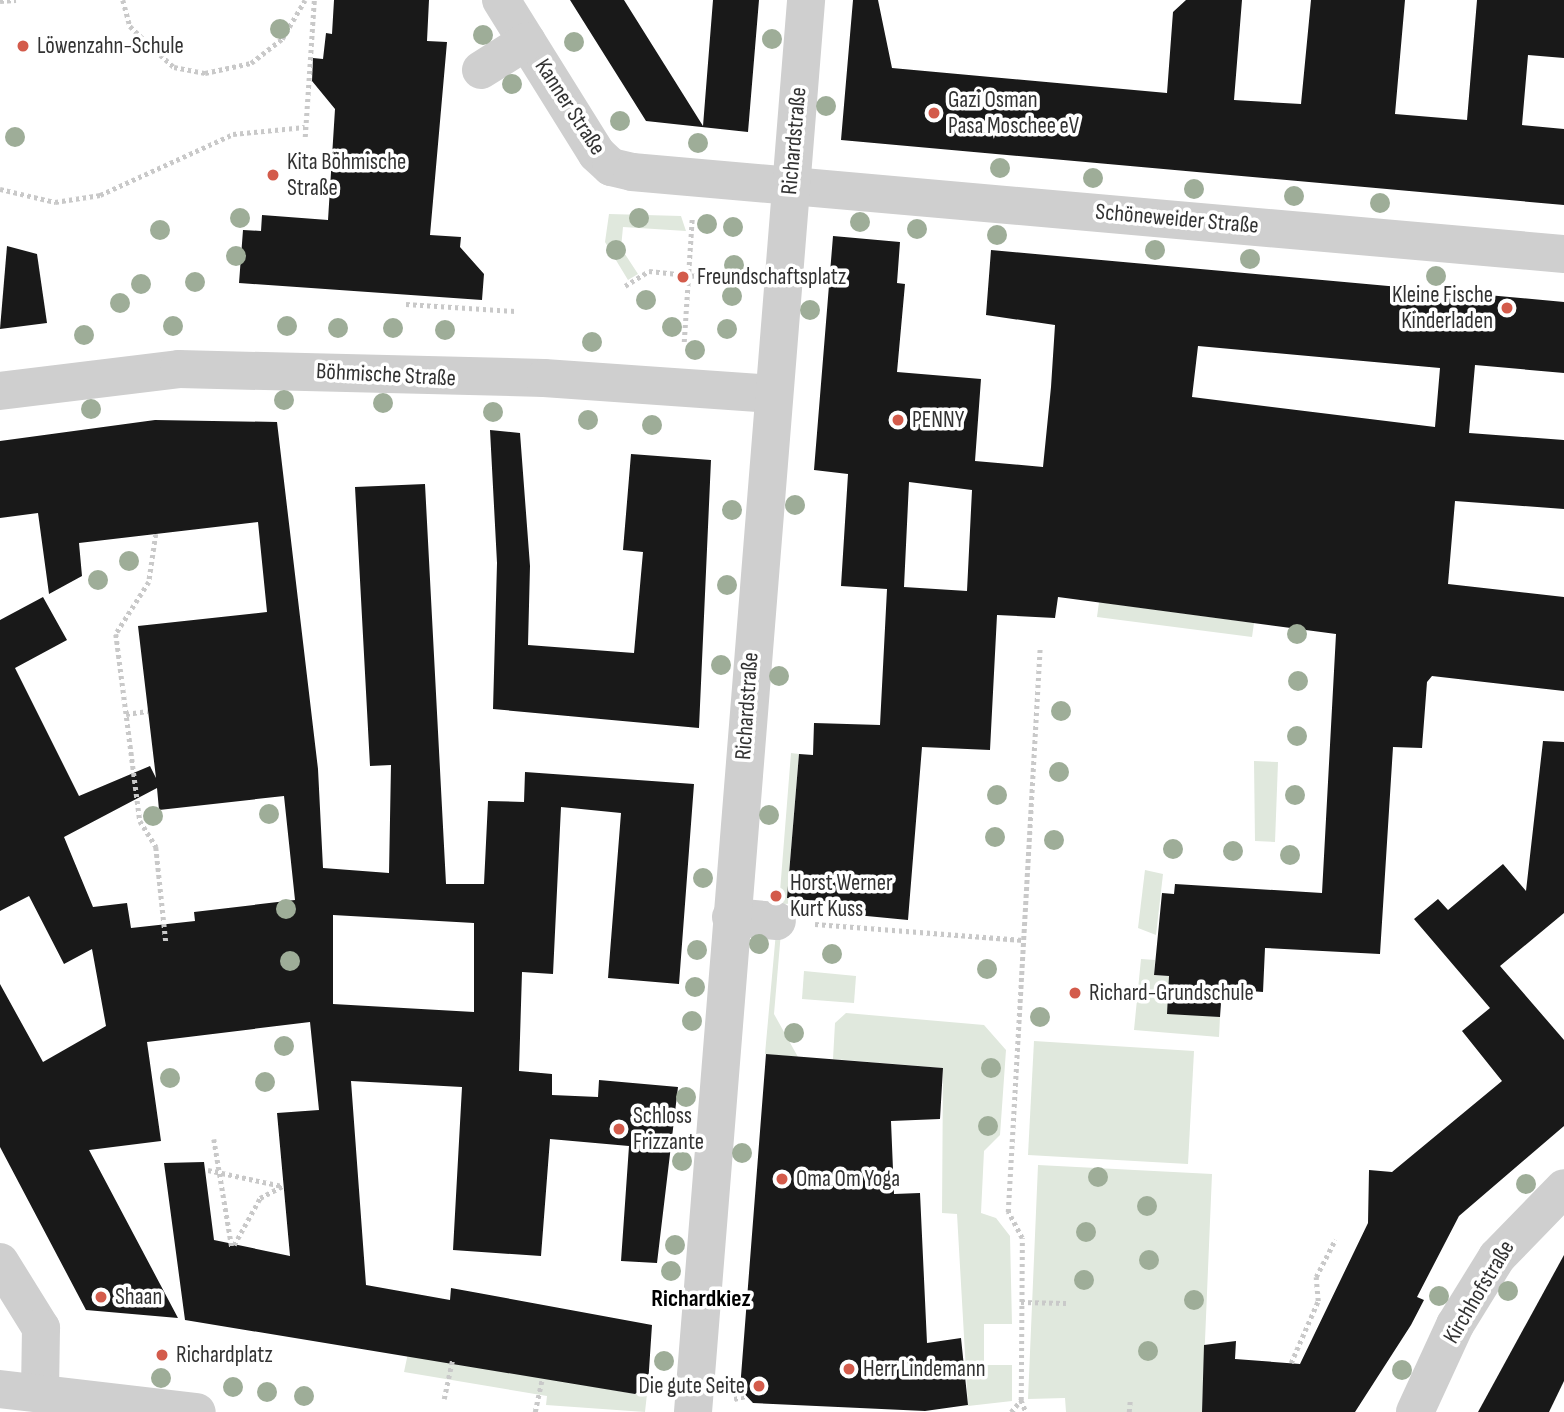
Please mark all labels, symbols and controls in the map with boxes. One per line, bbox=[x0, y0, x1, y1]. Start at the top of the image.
place label: Löwenzahn-Schule bbox=[37, 32, 184, 60]
marker: Löwenzahn-Schule bbox=[15, 38, 31, 54]
street label: Kanner Straße bbox=[529, 54, 611, 160]
street label: Richardstraße bbox=[776, 86, 812, 196]
place label: Gazi Osman Pasa Moschee eV bbox=[948, 86, 1079, 140]
marker: Gazi Osman Pasa Moschee eV bbox=[926, 105, 942, 121]
place label: Kita Böhmische Straße bbox=[287, 148, 406, 202]
marker: Kita Böhmische Straße bbox=[265, 167, 281, 183]
street label: Schöneweider Straße bbox=[1094, 198, 1260, 240]
place label: Freundschaftsplatz bbox=[697, 263, 846, 291]
marker: Freundschaftsplatz bbox=[675, 269, 691, 285]
place label: Kleine Fische Kinderladen bbox=[1392, 281, 1493, 335]
marker: Kleine Fische Kinderladen bbox=[1499, 300, 1515, 316]
street label: Böhmische Straße bbox=[316, 358, 456, 392]
place label: PENNY bbox=[912, 406, 964, 434]
marker: PENNY bbox=[890, 412, 906, 428]
street label: Richardstraße bbox=[729, 651, 765, 761]
place label: Horst Werner Kurt Kuss bbox=[790, 869, 893, 923]
marker: Horst Werner Kurt Kuss bbox=[768, 888, 784, 904]
place label: Richard-Grundschule bbox=[1089, 979, 1254, 1007]
marker: Richard-Grundschule bbox=[1067, 985, 1083, 1001]
place label: Schloss Frizzante bbox=[633, 1102, 704, 1156]
marker: Schloss Frizzante bbox=[611, 1121, 627, 1137]
place label: Oma Om Yoga bbox=[796, 1165, 900, 1193]
marker: Oma Om Yoga bbox=[774, 1171, 790, 1187]
street label: Kirchhofstraße bbox=[1437, 1236, 1521, 1348]
place label: Shaan bbox=[115, 1283, 162, 1311]
district label: Richardkiez bbox=[651, 1285, 751, 1313]
marker: Shaan bbox=[93, 1289, 109, 1305]
place label: Richardplatz bbox=[176, 1341, 273, 1369]
marker: Richardplatz bbox=[154, 1347, 170, 1363]
place label: Herr Lindemann bbox=[863, 1355, 986, 1383]
marker: Herr Lindemann bbox=[841, 1361, 857, 1377]
place label: Die gute Seite bbox=[639, 1372, 745, 1400]
marker: Die gute Seite bbox=[751, 1378, 767, 1394]

